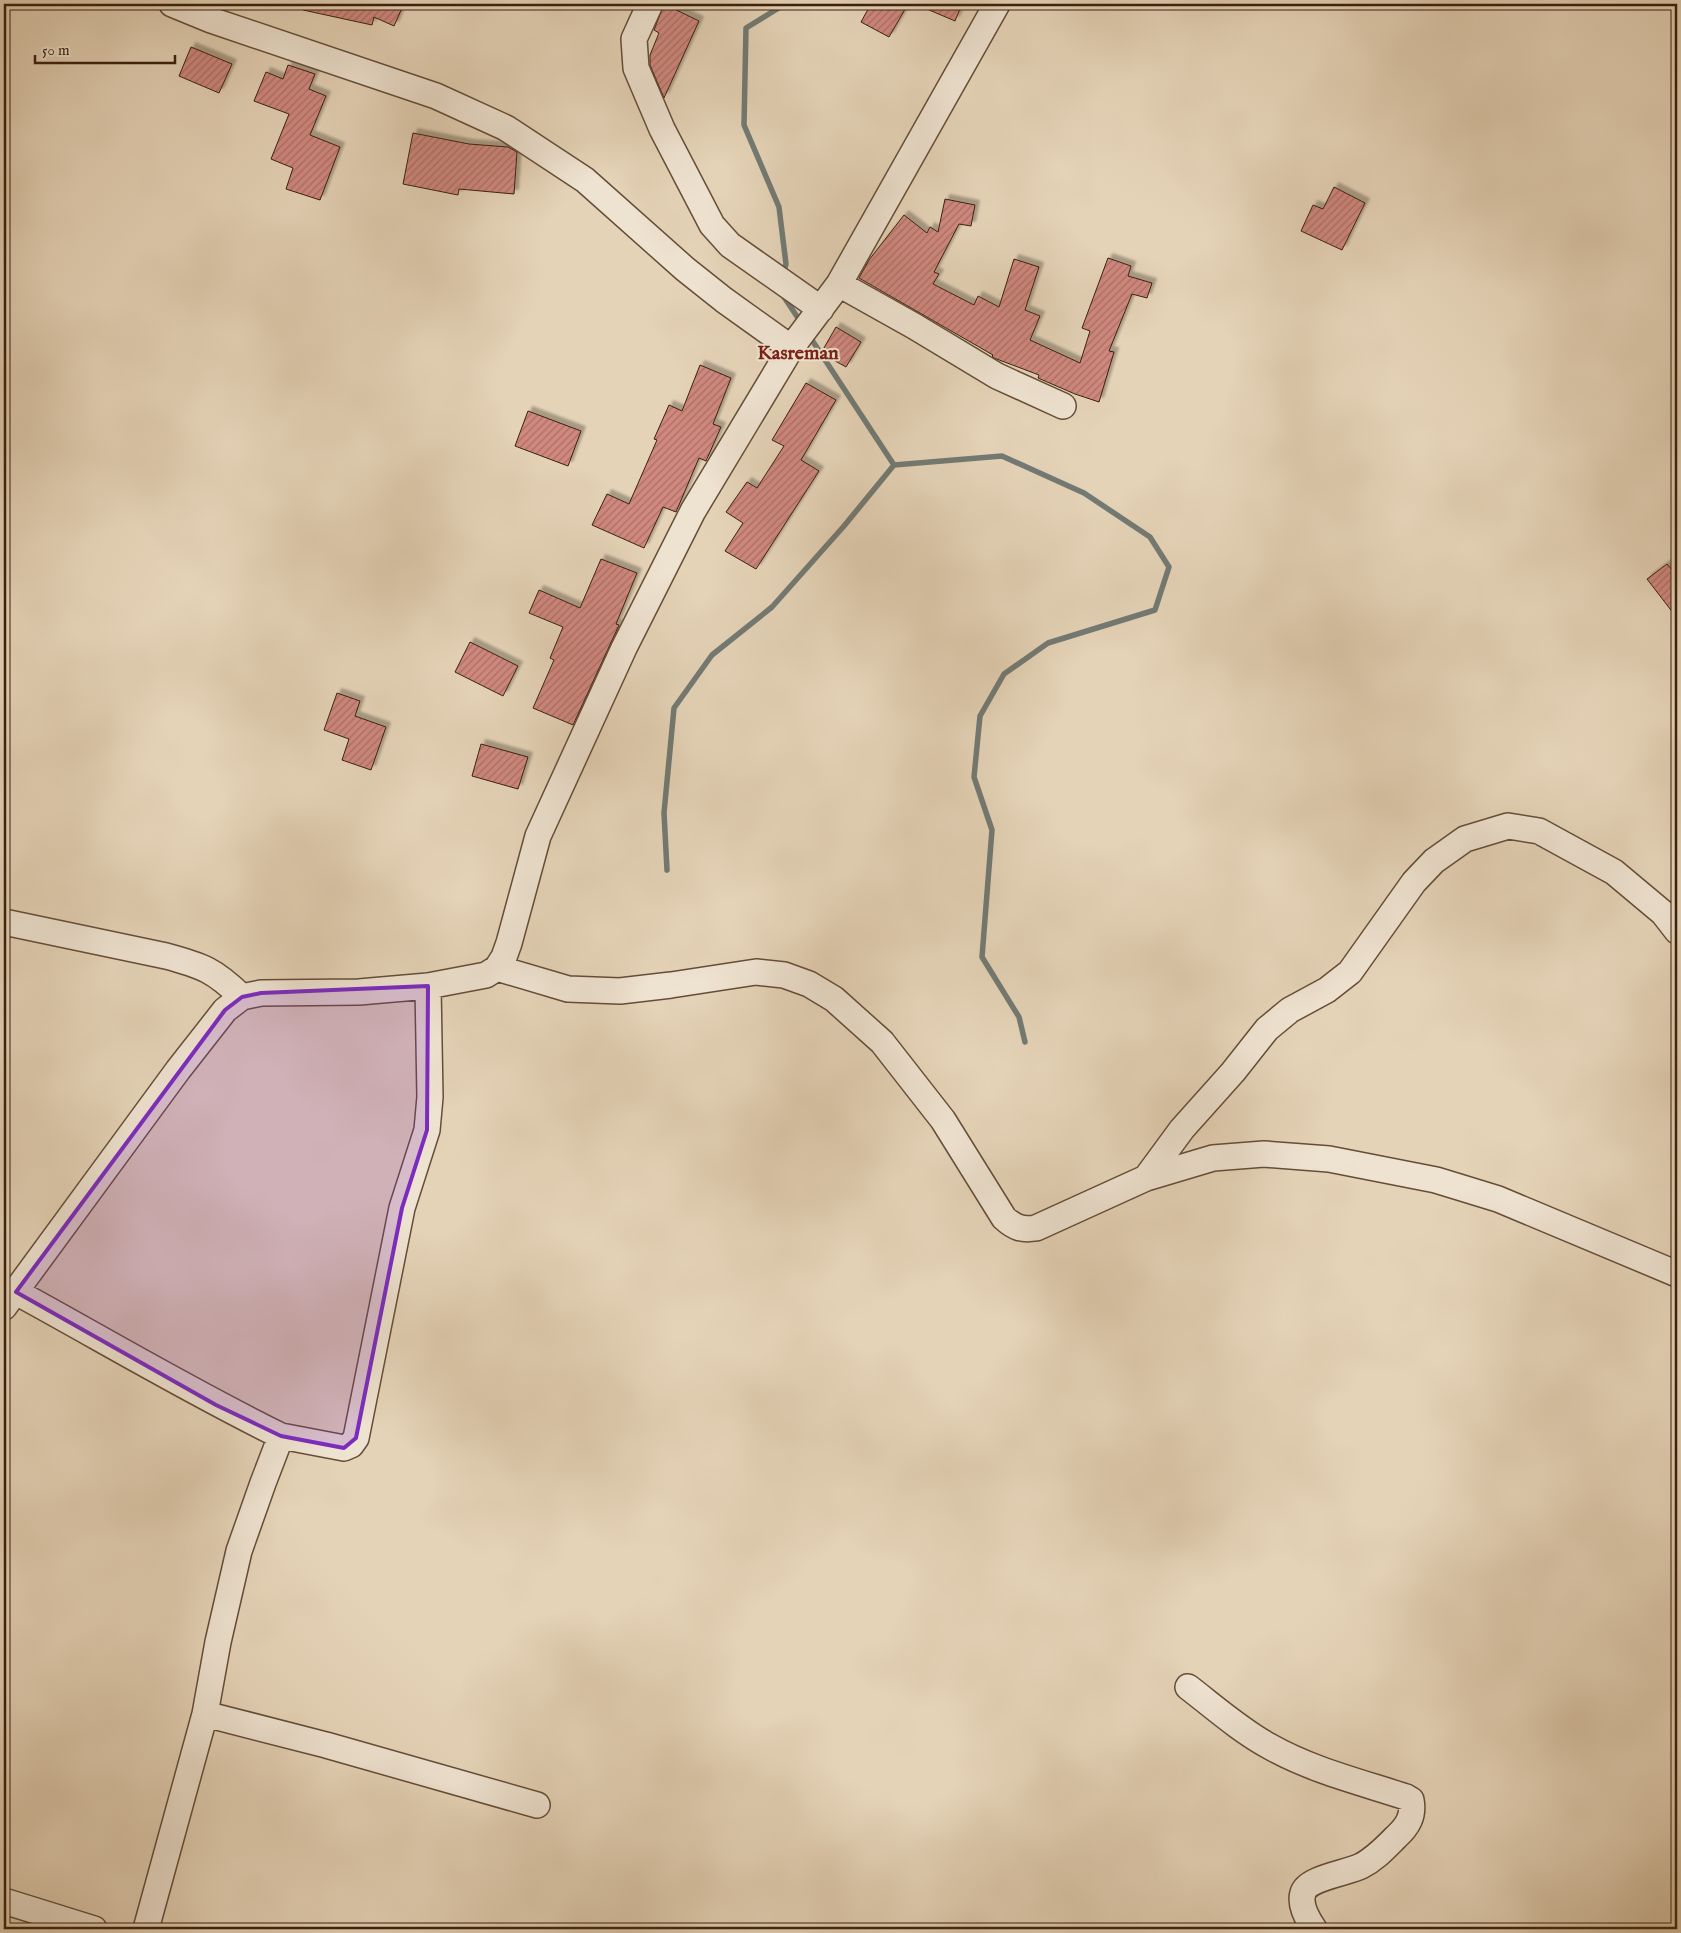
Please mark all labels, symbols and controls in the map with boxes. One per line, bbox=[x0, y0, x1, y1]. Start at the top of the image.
scale bar bbox=[35, 32, 175, 64]
text: 50 m bbox=[42, 41, 70, 60]
district label: Kasreman bbox=[757, 341, 839, 366]

